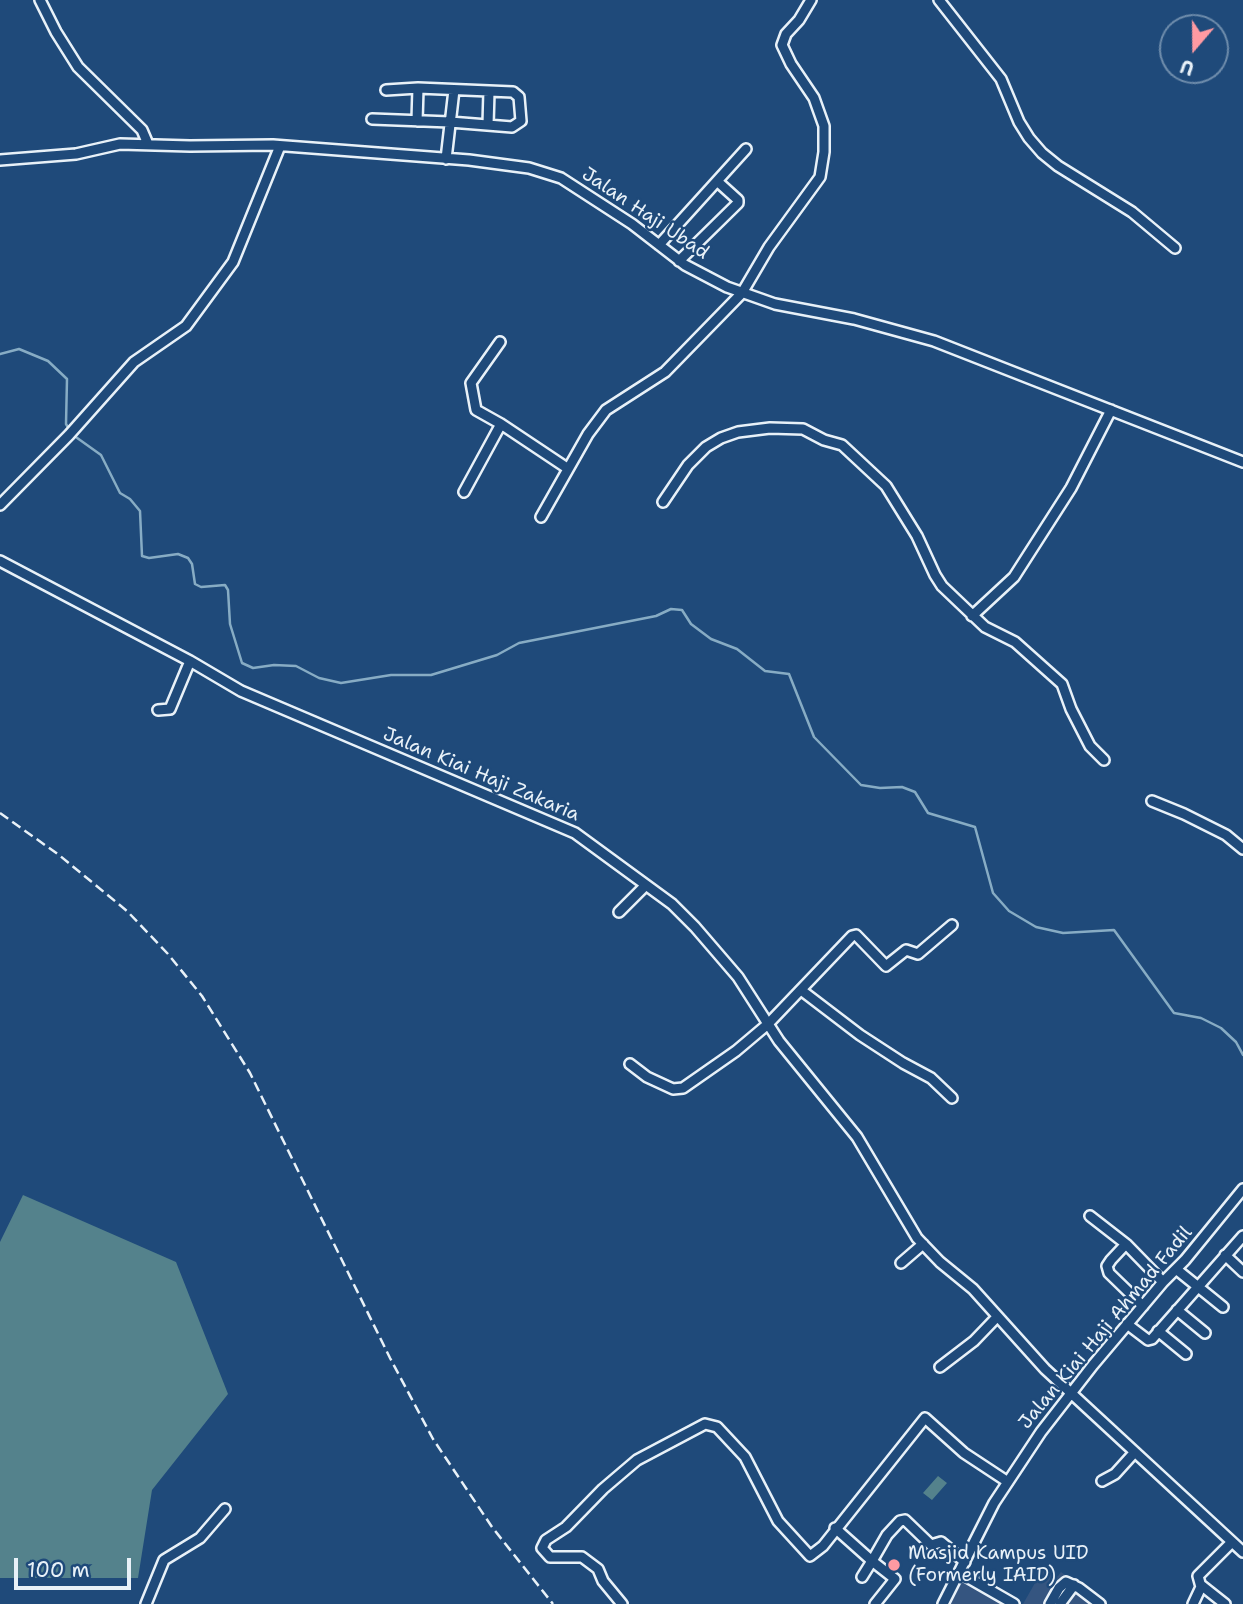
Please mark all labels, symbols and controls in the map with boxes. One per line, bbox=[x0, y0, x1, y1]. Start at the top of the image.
north arrow bbox=[1159, 14, 1229, 84]
text: U bbox=[1177, 53, 1198, 81]
street label: Jalan Haji Ubad bbox=[577, 163, 713, 265]
street label: Jalan Kiai Haji Zakaria bbox=[379, 723, 583, 827]
street label: Jalan Kiai Haji Ahmad Fadil bbox=[1014, 1222, 1198, 1434]
place label: Masjid Kampus UID (Formerly IAID) bbox=[908, 1543, 1089, 1587]
scale bar bbox=[18, 1544, 135, 1588]
text: 100 m bbox=[27, 1556, 90, 1584]
marker: Masjid Kampus UID (Formerly IAID) bbox=[886, 1557, 902, 1573]

